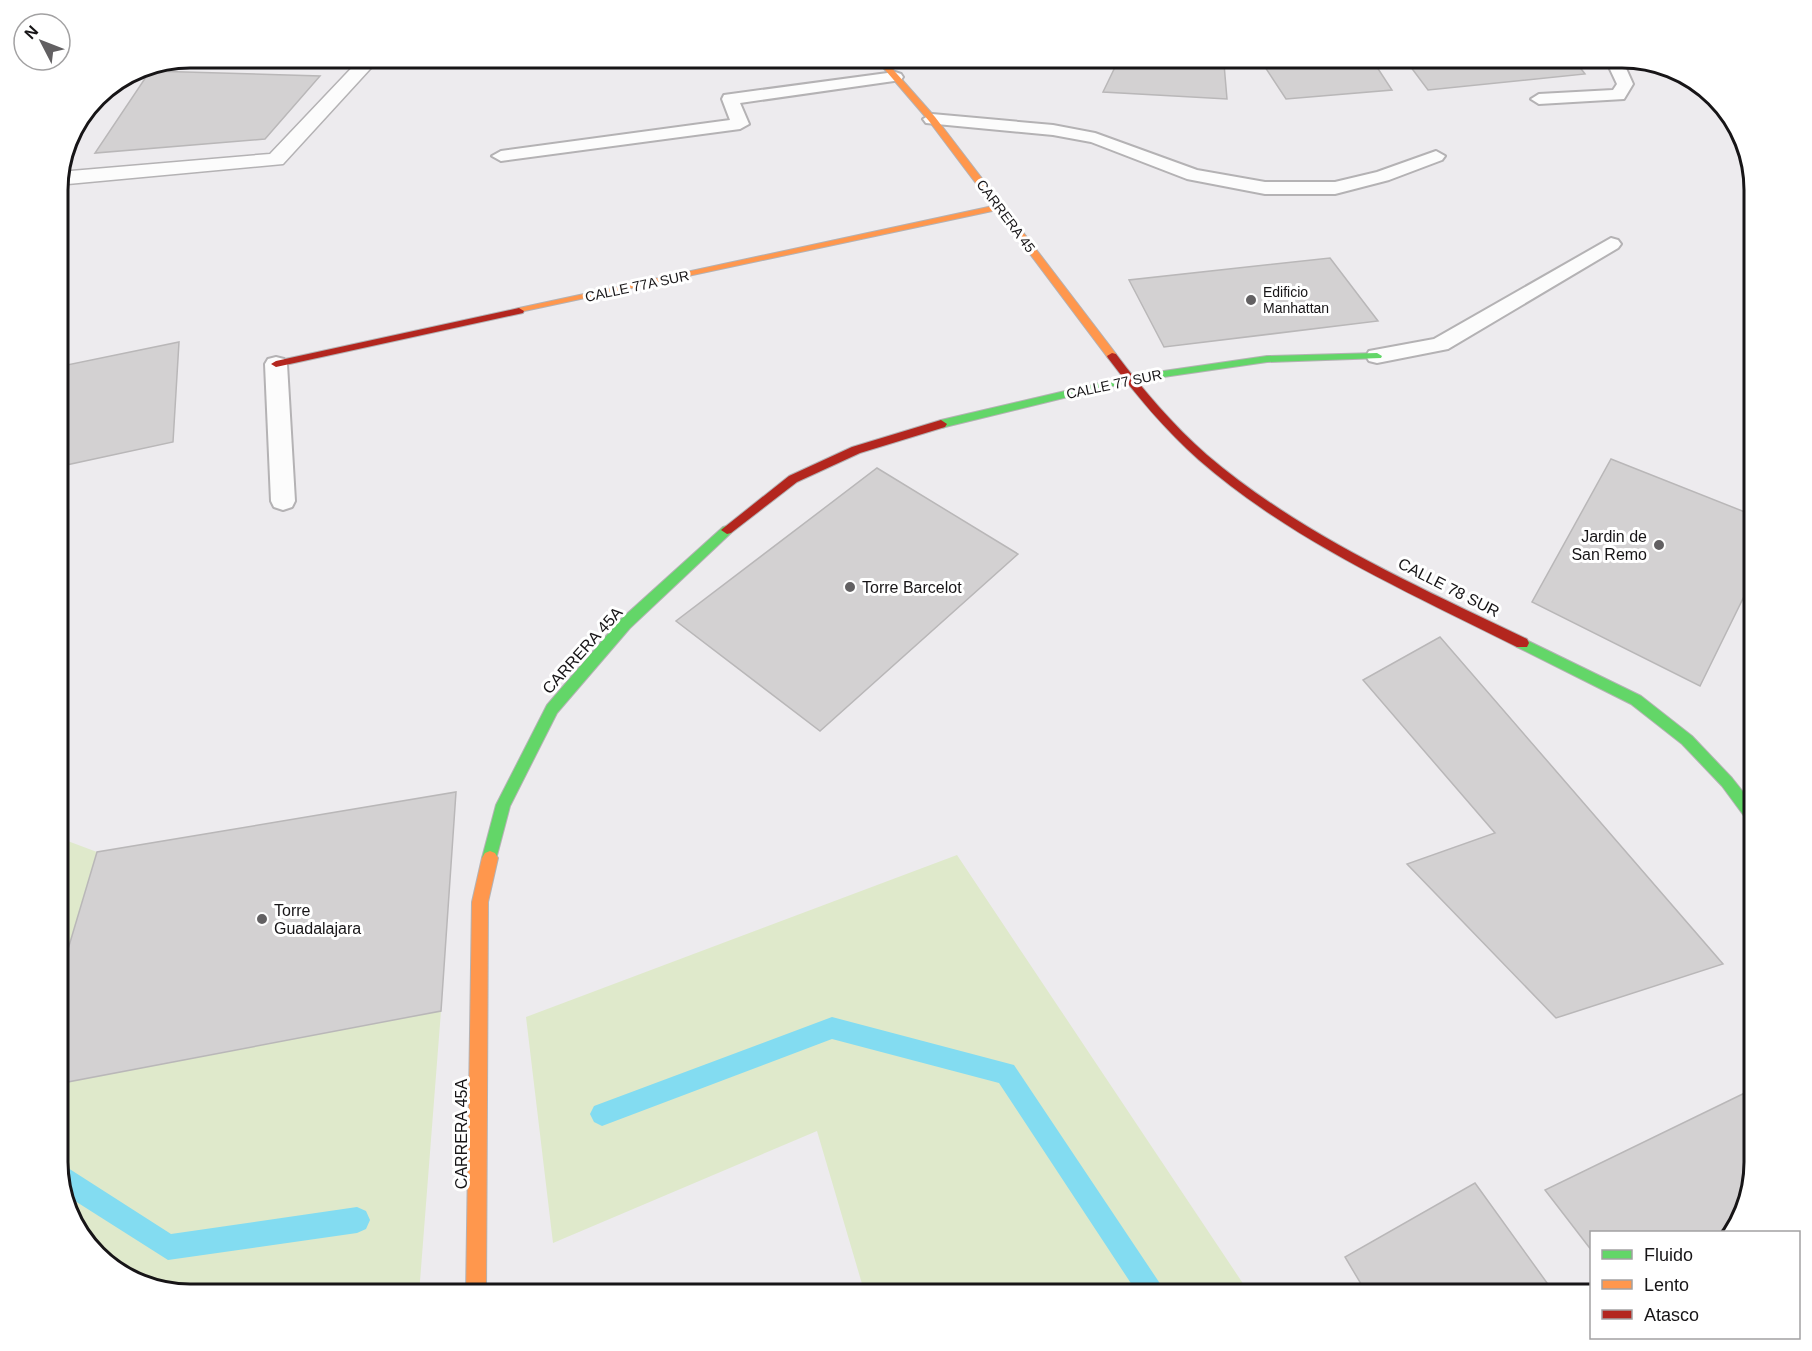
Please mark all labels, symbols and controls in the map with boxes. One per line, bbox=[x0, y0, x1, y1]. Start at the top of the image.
north arrow bbox=[12, 12, 72, 72]
text: N bbox=[21, 22, 41, 42]
street label: CARRERA 45 bbox=[973, 176, 1039, 256]
street label: CALLE 77A SUR bbox=[584, 267, 690, 305]
place label: Edificio Manhattan bbox=[1263, 284, 1329, 316]
marker: Edificio Manhattan bbox=[1244, 293, 1258, 307]
street label: CALLE 77 SUR bbox=[1065, 366, 1163, 402]
place label: Jardin de San Remo bbox=[1571, 528, 1647, 563]
marker: Jardin de San Remo bbox=[1652, 538, 1666, 552]
street label: CALLE 78 SUR bbox=[1395, 555, 1502, 620]
place label: Torre Barcelot bbox=[862, 579, 962, 596]
marker: Torre Barcelot bbox=[843, 580, 857, 594]
street label: CARRERA 45A bbox=[539, 603, 626, 697]
place label: Torre Guadalajara bbox=[274, 902, 361, 937]
marker: Torre Guadalajara bbox=[255, 912, 269, 926]
street label: CARRERA 45A bbox=[453, 1079, 470, 1189]
legend bbox=[1590, 1231, 1800, 1339]
text: Fluido bbox=[1644, 1245, 1693, 1265]
text: Lento bbox=[1644, 1275, 1689, 1295]
text: Atasco bbox=[1644, 1305, 1699, 1325]

